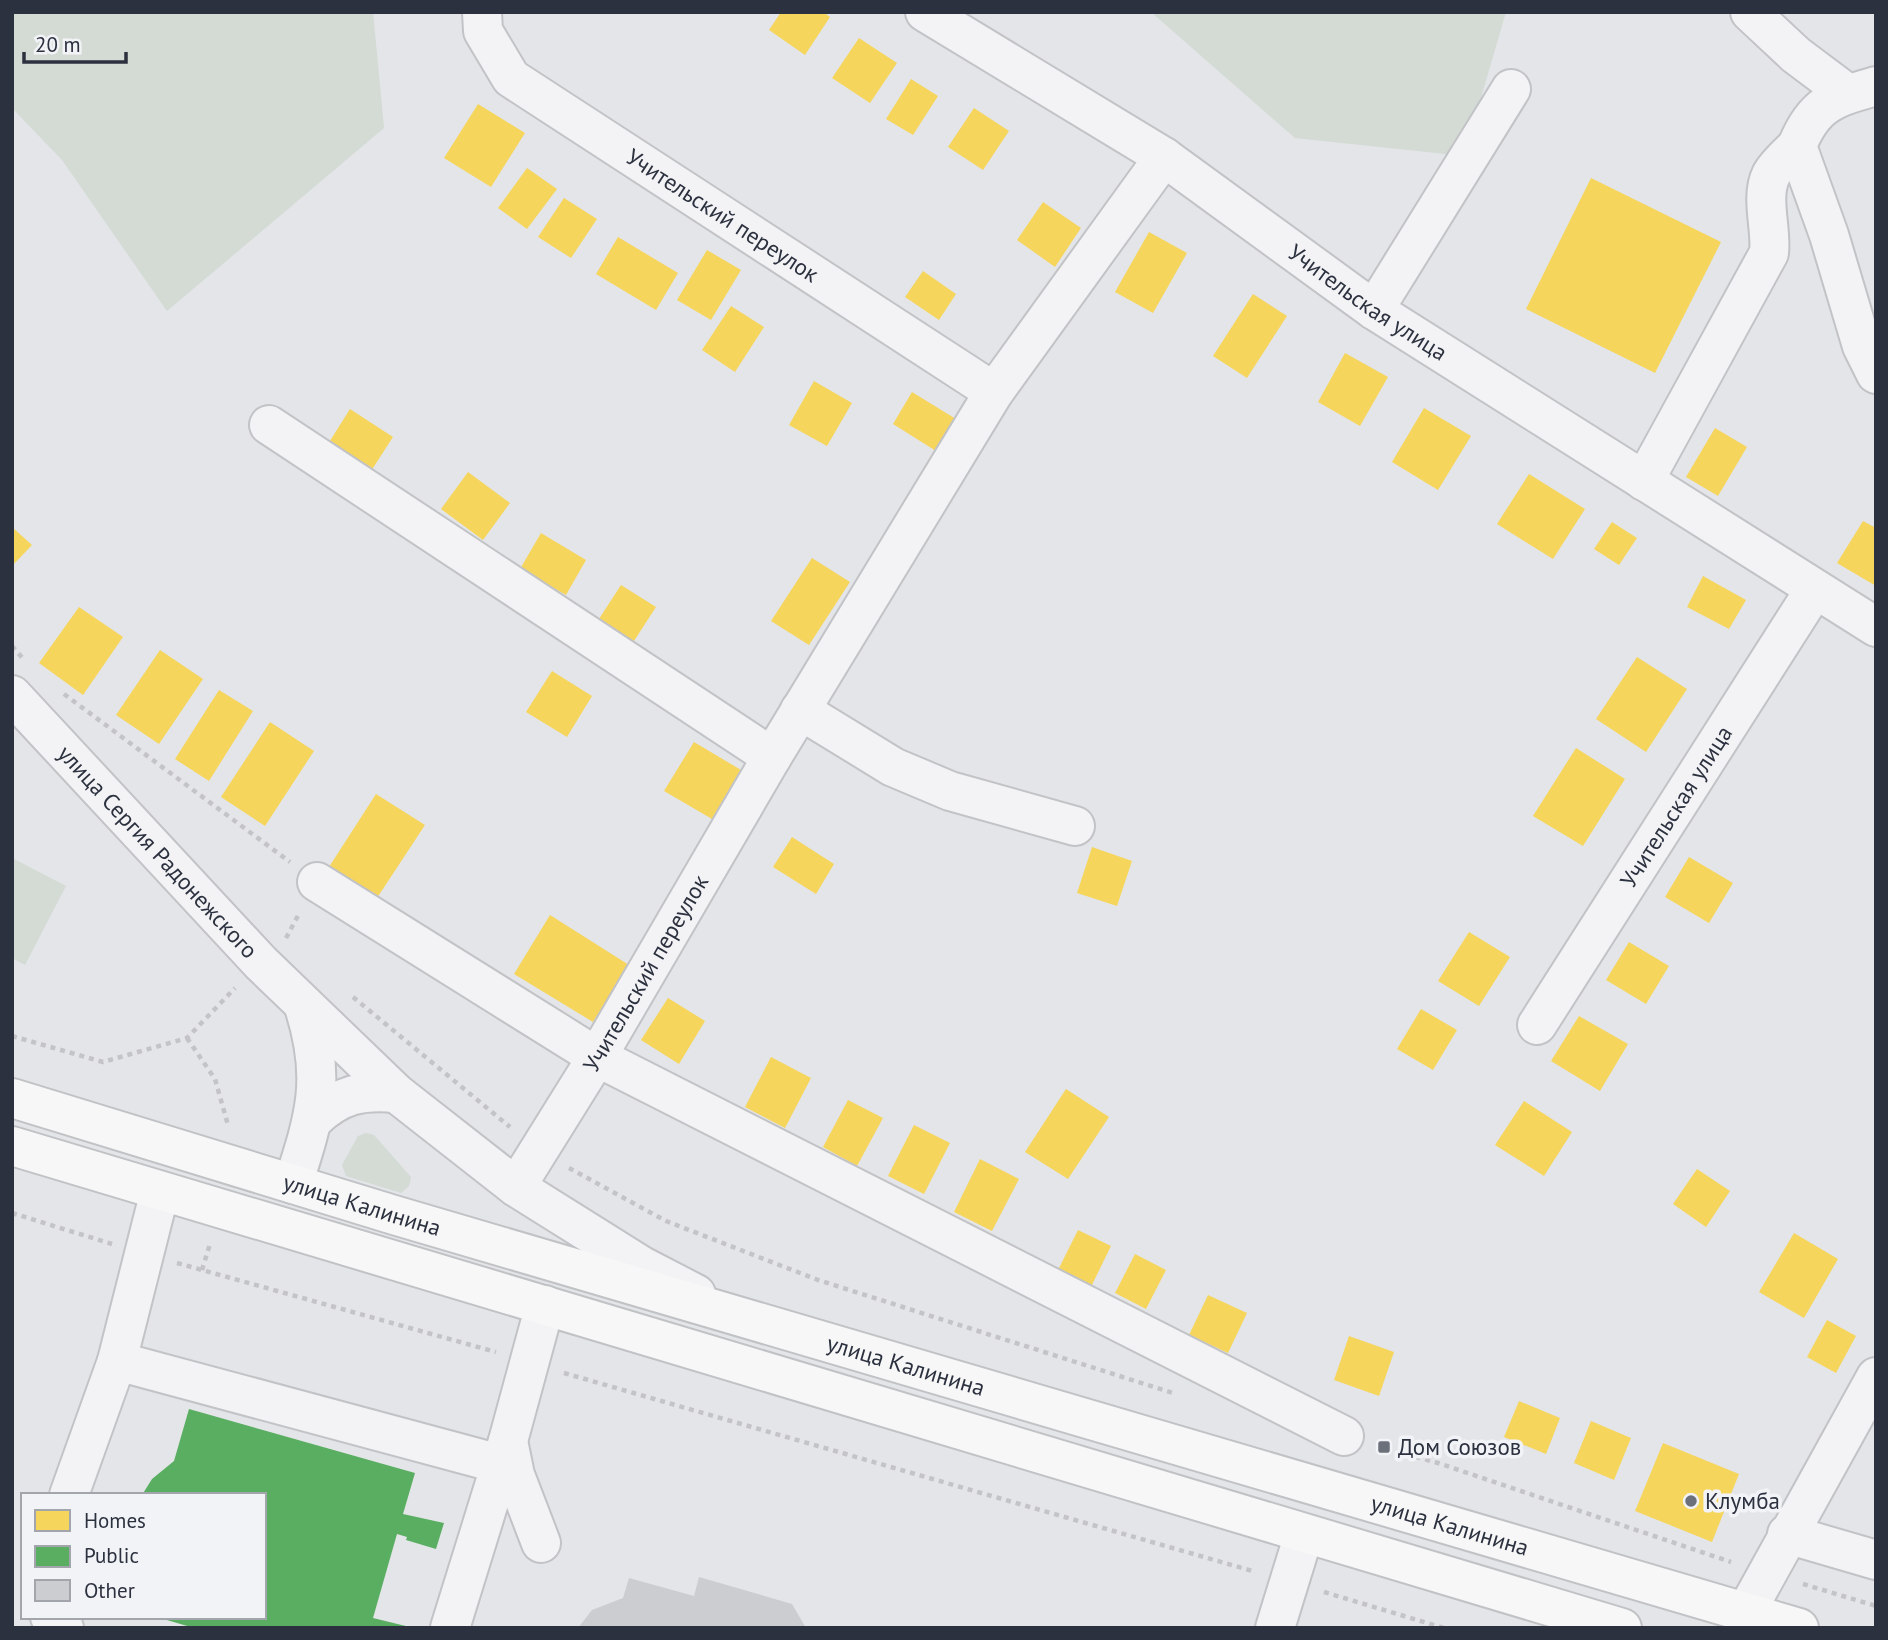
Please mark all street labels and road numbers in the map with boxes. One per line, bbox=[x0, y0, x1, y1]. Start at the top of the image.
street label: Учительский переулок bbox=[621, 142, 824, 288]
street label: Учительская улица bbox=[1283, 237, 1453, 367]
street label: Учительская улица bbox=[1613, 720, 1738, 893]
street label: улица Сергия Радонежского bbox=[52, 739, 264, 964]
street label: Учительский переулок bbox=[576, 869, 714, 1077]
street label: улица Калинина bbox=[280, 1167, 444, 1242]
street label: улица Калинина bbox=[824, 1328, 988, 1402]
street label: улица Калинина bbox=[1368, 1488, 1532, 1562]

